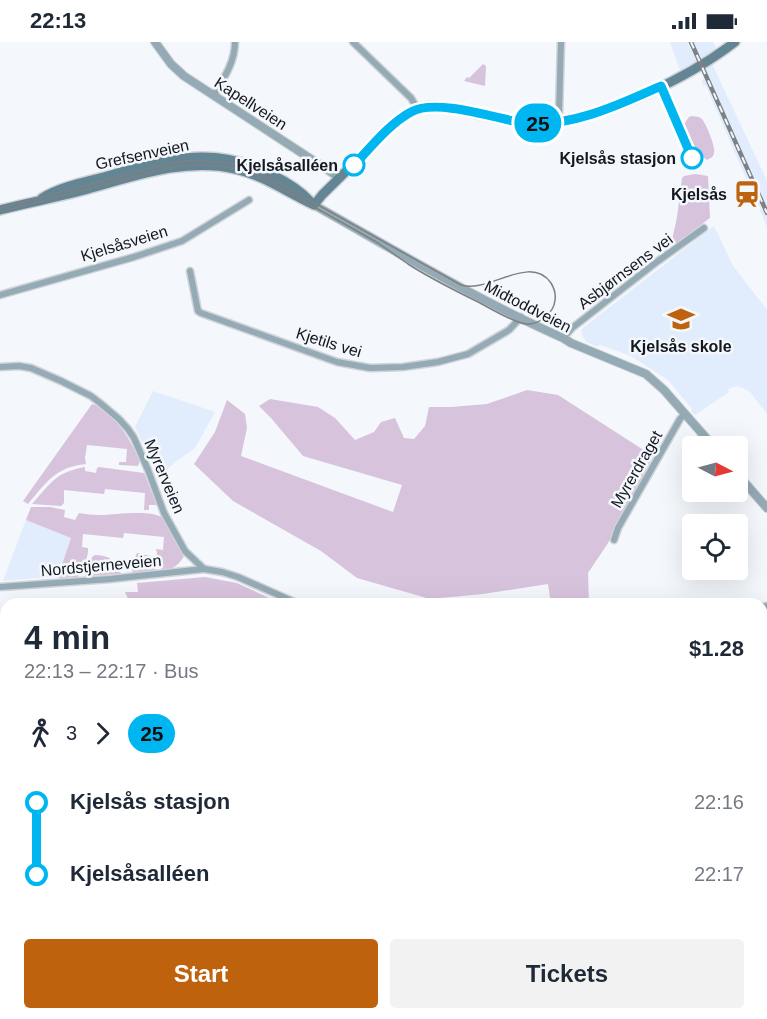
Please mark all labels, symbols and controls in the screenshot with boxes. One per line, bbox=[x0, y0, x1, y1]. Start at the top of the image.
text: 22:13 bbox=[30, 8, 86, 33]
street label: Kapellveien bbox=[211, 74, 290, 133]
line badge: 25 bbox=[511, 104, 565, 142]
text: 25 bbox=[526, 112, 550, 135]
street label: Grefsenveien bbox=[94, 136, 190, 173]
marker: Kjelsås stasjon bbox=[681, 147, 703, 169]
place label: Kjelsås stasjon bbox=[560, 150, 676, 167]
marker: Kjelsåsalléen bbox=[343, 154, 365, 176]
place label: Kjelsåsalléen bbox=[237, 157, 338, 174]
station icon: Kjelsås bbox=[732, 179, 762, 209]
place label: Kjelsås bbox=[671, 186, 727, 203]
street label: Kjelsåsveien bbox=[79, 222, 170, 265]
street label: Asbjørnsens vei bbox=[575, 230, 676, 312]
street label: Midtoddveien bbox=[482, 277, 574, 336]
school or university icon: Kjelsås skole bbox=[666, 304, 696, 334]
street label: Kjetils vei bbox=[294, 324, 364, 360]
place label: Kjelsås skole bbox=[630, 338, 732, 355]
street label: Myrerdraget bbox=[608, 427, 666, 511]
street label: Myrerveien bbox=[141, 436, 188, 516]
north arrow bbox=[682, 436, 748, 502]
map controls bbox=[682, 436, 748, 580]
button: locate bbox=[682, 514, 748, 580]
street label: Nordstjerneveien bbox=[40, 552, 162, 579]
text: 4 min bbox=[24, 619, 110, 656]
text: $1.28 bbox=[689, 636, 744, 661]
text: 22:13 – 22:17 · Bus bbox=[24, 660, 199, 682]
icon: walk bbox=[24, 717, 57, 750]
icon: forward bbox=[86, 717, 119, 750]
text: 3 bbox=[66, 722, 77, 744]
text: 25 bbox=[140, 722, 163, 745]
text: Kjelsås stasjon bbox=[70, 789, 230, 814]
text: 22:16 bbox=[694, 791, 744, 813]
text: Kjelsåsalléen bbox=[70, 861, 209, 886]
text: 22:17 bbox=[694, 863, 744, 885]
button: Start bbox=[24, 939, 378, 1008]
button: Tickets bbox=[390, 939, 744, 1008]

